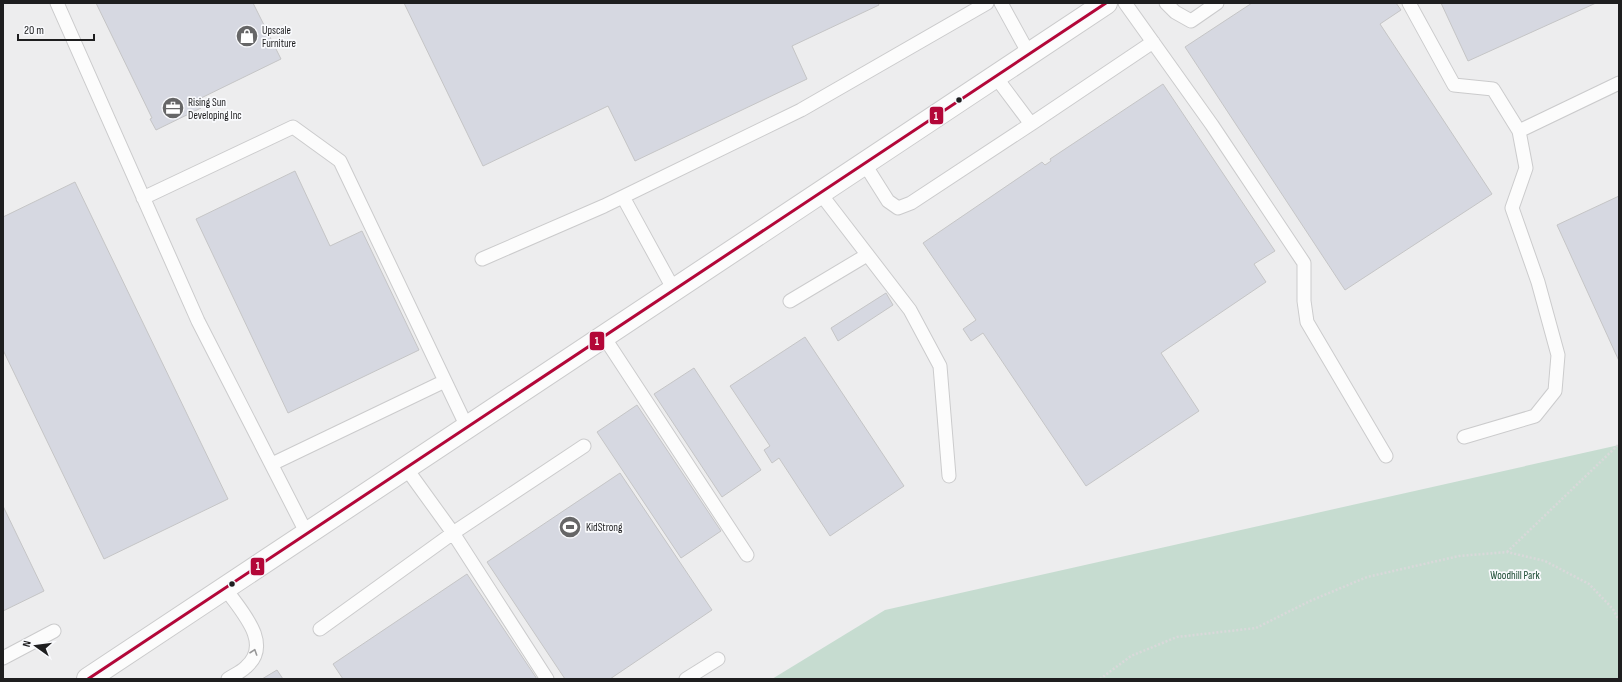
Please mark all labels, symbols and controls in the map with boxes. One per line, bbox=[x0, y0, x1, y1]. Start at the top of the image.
scale bar bbox=[18, 16, 94, 42]
text: 20 m bbox=[24, 23, 44, 38]
shop icon: Upscale Furniture bbox=[234, 23, 260, 49]
place label: Upscale Furniture bbox=[262, 24, 296, 50]
office icon: Rising Sun Developing Inc bbox=[160, 95, 186, 121]
unlabelled marker bbox=[954, 95, 964, 105]
place label: Rising Sun Developing Inc bbox=[188, 96, 242, 122]
line badge: 1 bbox=[929, 106, 944, 125]
text: 1 bbox=[934, 110, 939, 123]
line badge: 1 bbox=[589, 331, 605, 351]
text: 1 bbox=[595, 335, 600, 348]
sports icon: KidStrong bbox=[557, 514, 583, 540]
place label: KidStrong bbox=[586, 521, 623, 534]
line badge: 1 bbox=[250, 557, 265, 576]
text: 1 bbox=[256, 560, 261, 573]
park label: Woodhill Park bbox=[1490, 569, 1540, 582]
unlabelled marker bbox=[227, 579, 237, 589]
north arrow bbox=[16, 626, 56, 666]
text: N bbox=[20, 639, 34, 648]
one-way arrow bbox=[250, 649, 258, 656]

